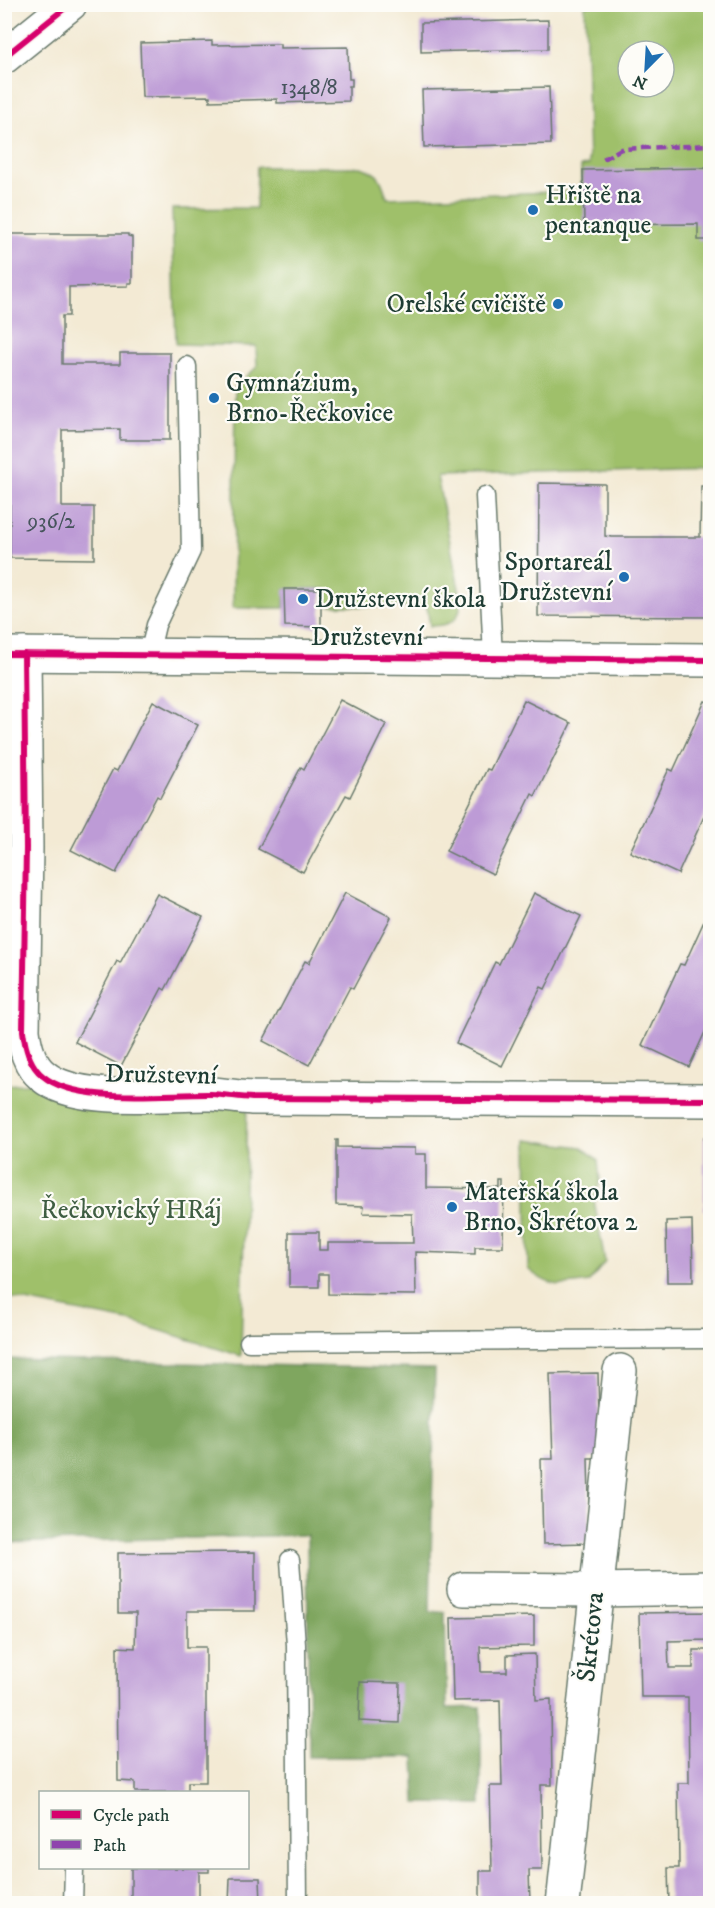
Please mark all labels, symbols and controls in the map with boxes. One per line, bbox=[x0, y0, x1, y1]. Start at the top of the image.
north arrow bbox=[616, 39, 676, 99]
text: N bbox=[630, 70, 650, 94]
house number: 1348/8 bbox=[281, 74, 337, 101]
place label: Hřiště na pentanque bbox=[544, 179, 651, 242]
marker: Hřiště na pentanque bbox=[526, 203, 540, 217]
place label: Orelské cvičiště bbox=[387, 288, 546, 321]
marker: Orelské cvičiště bbox=[551, 297, 565, 311]
place label: Gymnázium, Brno-Řečkovice bbox=[226, 367, 393, 430]
marker: Gymnázium, Brno-Řečkovice bbox=[207, 391, 221, 405]
house number: 936/2 bbox=[26, 508, 75, 535]
place label: Sportareál Družstevní bbox=[500, 546, 613, 609]
marker: Sportareál Družstevní bbox=[617, 570, 631, 584]
place label: Družstevní škola bbox=[315, 583, 486, 616]
marker: Družstevní škola bbox=[296, 592, 310, 606]
street label: Družstevní bbox=[311, 621, 424, 654]
street label: Družstevní bbox=[105, 1058, 219, 1093]
place label: Mateřská škola Brno, Škrétova 2 bbox=[464, 1176, 638, 1239]
park label: Řečkovický HRáj bbox=[41, 1193, 222, 1227]
marker: Mateřská škola Brno, Škrétova 2 bbox=[445, 1200, 459, 1214]
street label: Škrétova bbox=[569, 1590, 612, 1684]
legend bbox=[39, 1791, 249, 1869]
text: Cycle path bbox=[93, 1805, 170, 1827]
text: Path bbox=[93, 1835, 127, 1857]

